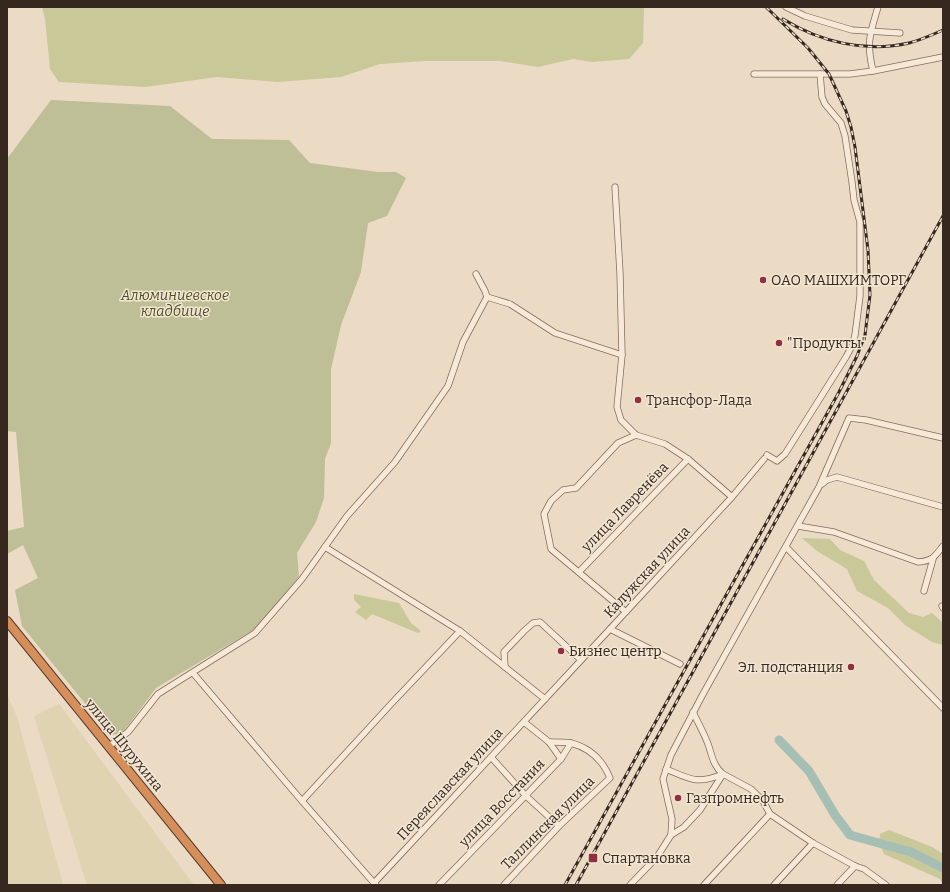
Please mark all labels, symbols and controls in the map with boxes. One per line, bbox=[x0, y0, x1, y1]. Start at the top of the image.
place label: ОАО МАШХИМТОРГ bbox=[771, 272, 906, 289]
marker: ОАО МАШХИМТОРГ bbox=[758, 275, 768, 285]
park label: Алюминиевское кладбище bbox=[120, 287, 229, 320]
place label: "Продукты" bbox=[787, 335, 867, 352]
marker: "Продукты" bbox=[774, 338, 784, 348]
place label: Трансфор-Лада bbox=[646, 392, 752, 409]
marker: Трансфор-Лада bbox=[633, 395, 643, 405]
street label: улица Лавренёва bbox=[577, 459, 672, 556]
street label: Калужская улица bbox=[600, 523, 694, 621]
place label: Бизнес центр bbox=[569, 643, 662, 660]
marker: Бизнес центр bbox=[556, 646, 566, 656]
place label: Эл. подстанция bbox=[738, 659, 843, 676]
marker: Эл. подстанция bbox=[846, 662, 856, 672]
street label: улица Шурухина bbox=[81, 694, 167, 795]
street label: Переяславская улица bbox=[394, 724, 507, 844]
street label: улица Восстания bbox=[455, 755, 548, 851]
street label: Таллинская улица bbox=[498, 773, 598, 873]
place label: Газпромнефть bbox=[686, 790, 784, 807]
marker: Газпромнефть bbox=[673, 793, 683, 803]
place label: Спартановка bbox=[602, 850, 691, 867]
marker: Спартановка bbox=[587, 852, 599, 864]

